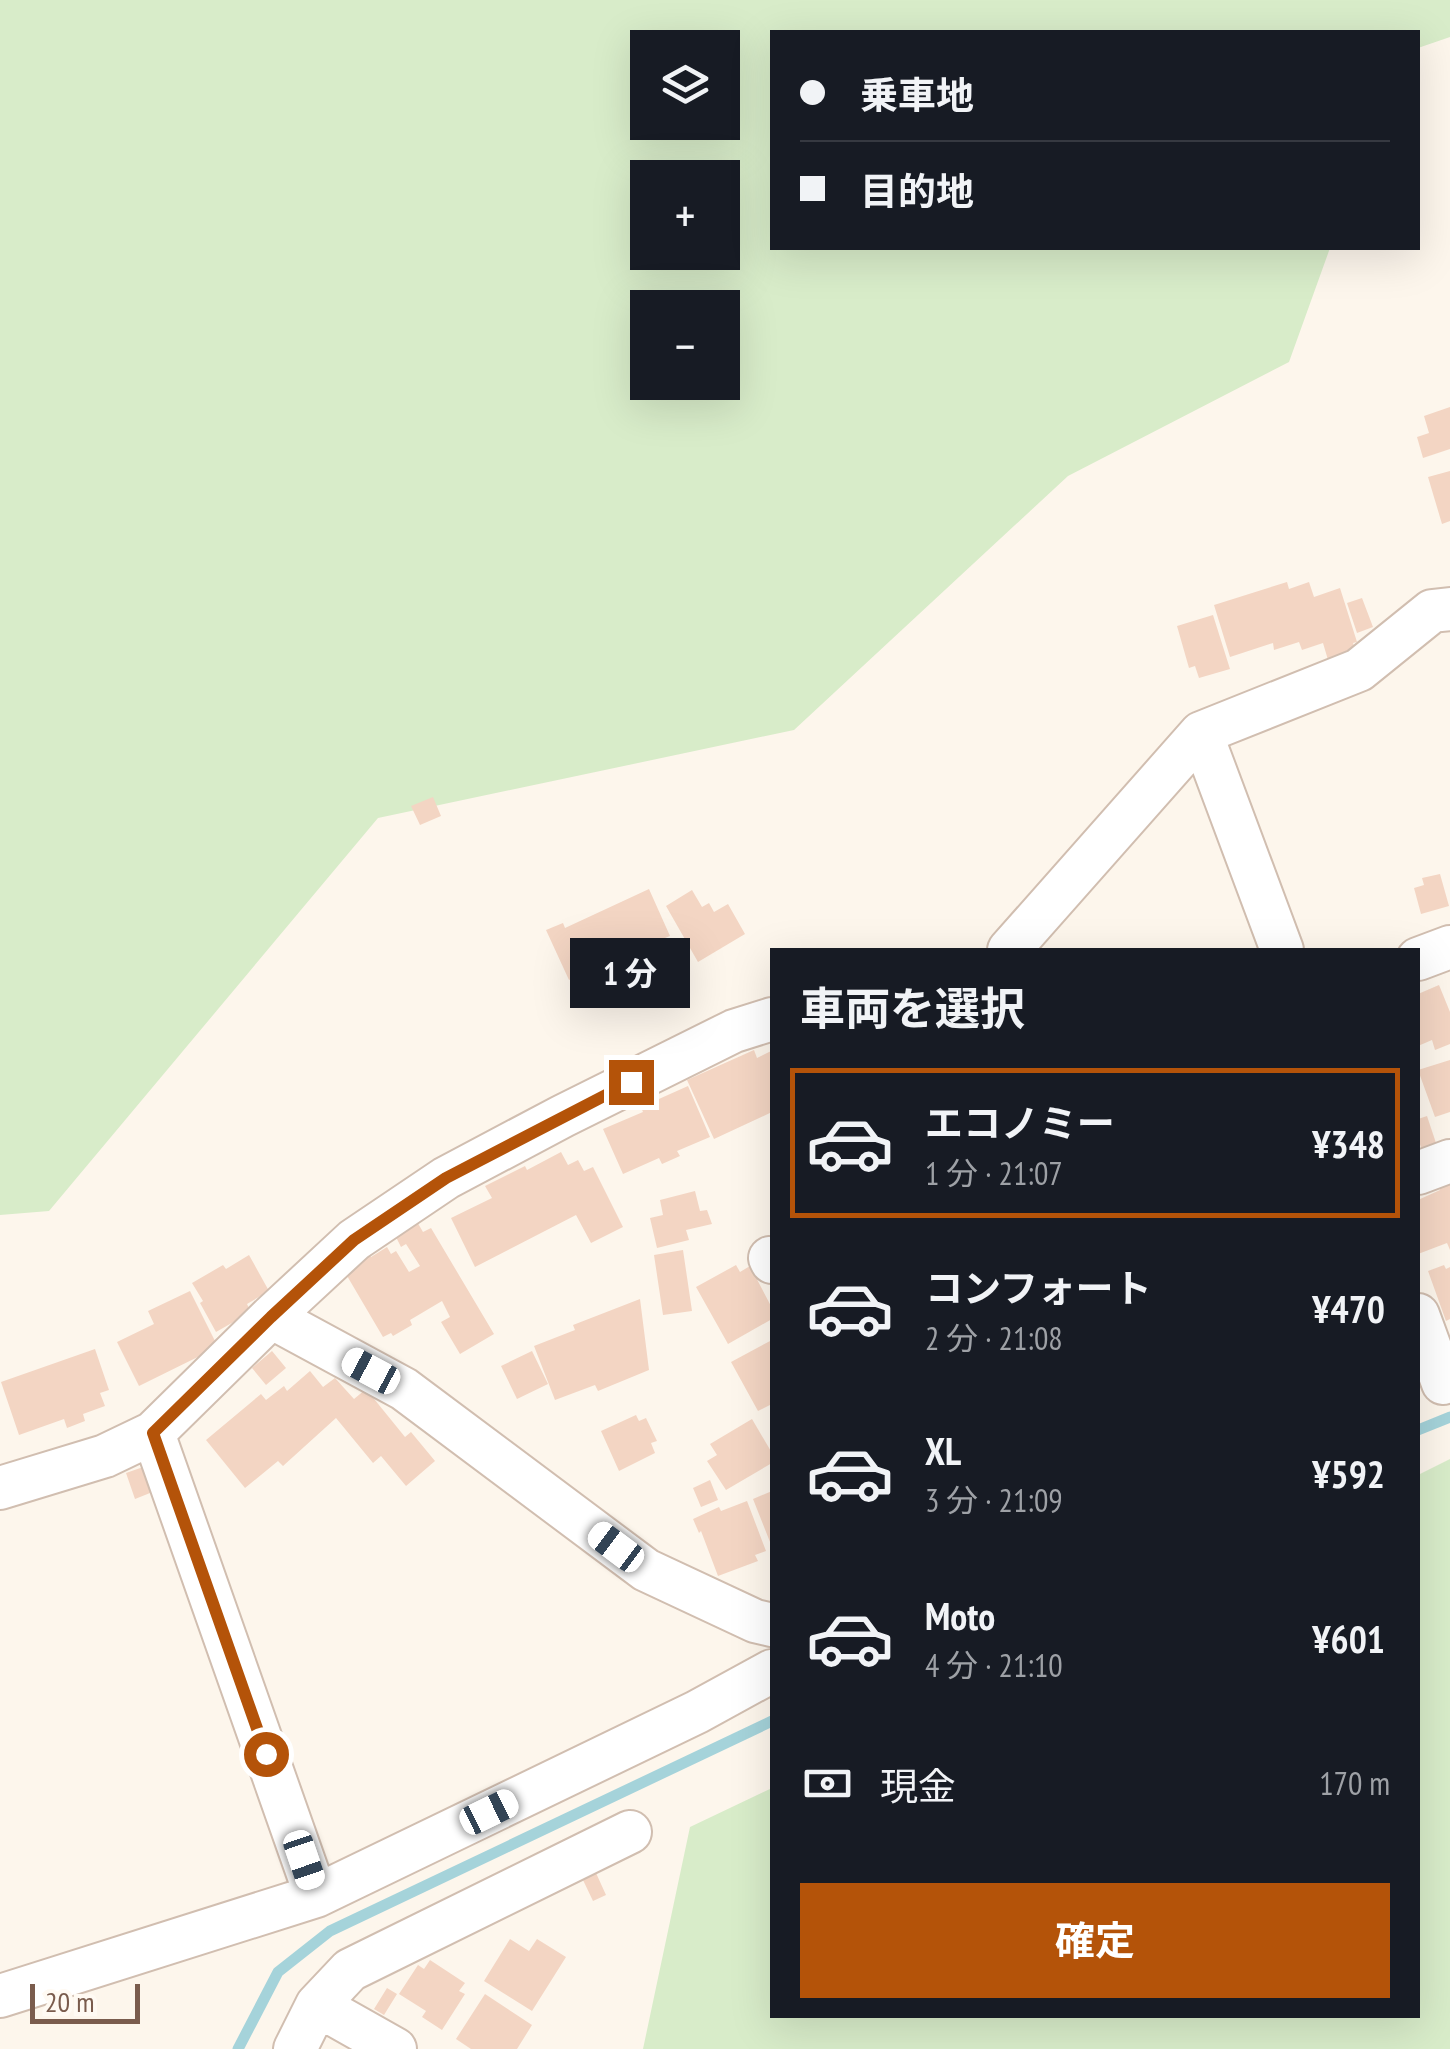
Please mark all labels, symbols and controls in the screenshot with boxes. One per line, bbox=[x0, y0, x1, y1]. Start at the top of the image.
map controls bbox=[630, 30, 740, 400]
button: layers bbox=[630, 30, 740, 140]
text: 乗車地 bbox=[860, 70, 974, 119]
button: + bbox=[630, 160, 740, 270]
text: 目的地 bbox=[860, 166, 974, 215]
button: − bbox=[630, 290, 740, 400]
callout: 1 分 bbox=[571, 937, 691, 1007]
text: 1 分 bbox=[603, 952, 657, 994]
text: 車両を選択 bbox=[800, 979, 1025, 1037]
route end bbox=[609, 1060, 654, 1105]
icon: car bbox=[805, 1098, 895, 1188]
text: エコノミー bbox=[925, 1098, 1115, 1147]
text: ¥348 bbox=[1312, 1119, 1385, 1168]
text: 1 分 · 21:07 bbox=[925, 1152, 1063, 1194]
icon: car bbox=[805, 1263, 895, 1353]
text: コンフォート bbox=[925, 1263, 1152, 1312]
text: ¥470 bbox=[1312, 1284, 1385, 1333]
text: 2 分 · 21:08 bbox=[925, 1317, 1063, 1359]
car bbox=[337, 1344, 405, 1398]
text: XL bbox=[925, 1426, 961, 1475]
icon: car bbox=[805, 1428, 895, 1518]
text: ¥592 bbox=[1312, 1449, 1385, 1498]
text: 3 分 · 21:09 bbox=[925, 1479, 1063, 1521]
car bbox=[583, 1517, 649, 1577]
text: Moto bbox=[925, 1591, 995, 1640]
icon: car bbox=[805, 1593, 895, 1683]
text: ¥601 bbox=[1312, 1614, 1385, 1663]
text: 4 分 · 21:10 bbox=[925, 1644, 1063, 1686]
route start bbox=[244, 1732, 289, 1777]
icon: cash bbox=[800, 1756, 855, 1811]
text: 現金 bbox=[880, 1761, 956, 1810]
text: 170 m bbox=[1319, 1762, 1390, 1804]
car bbox=[455, 1785, 523, 1839]
car bbox=[280, 1827, 328, 1893]
button: 確定 bbox=[800, 1883, 1390, 1998]
scale bar bbox=[30, 1979, 140, 2024]
text: 20 m bbox=[45, 1983, 94, 2020]

